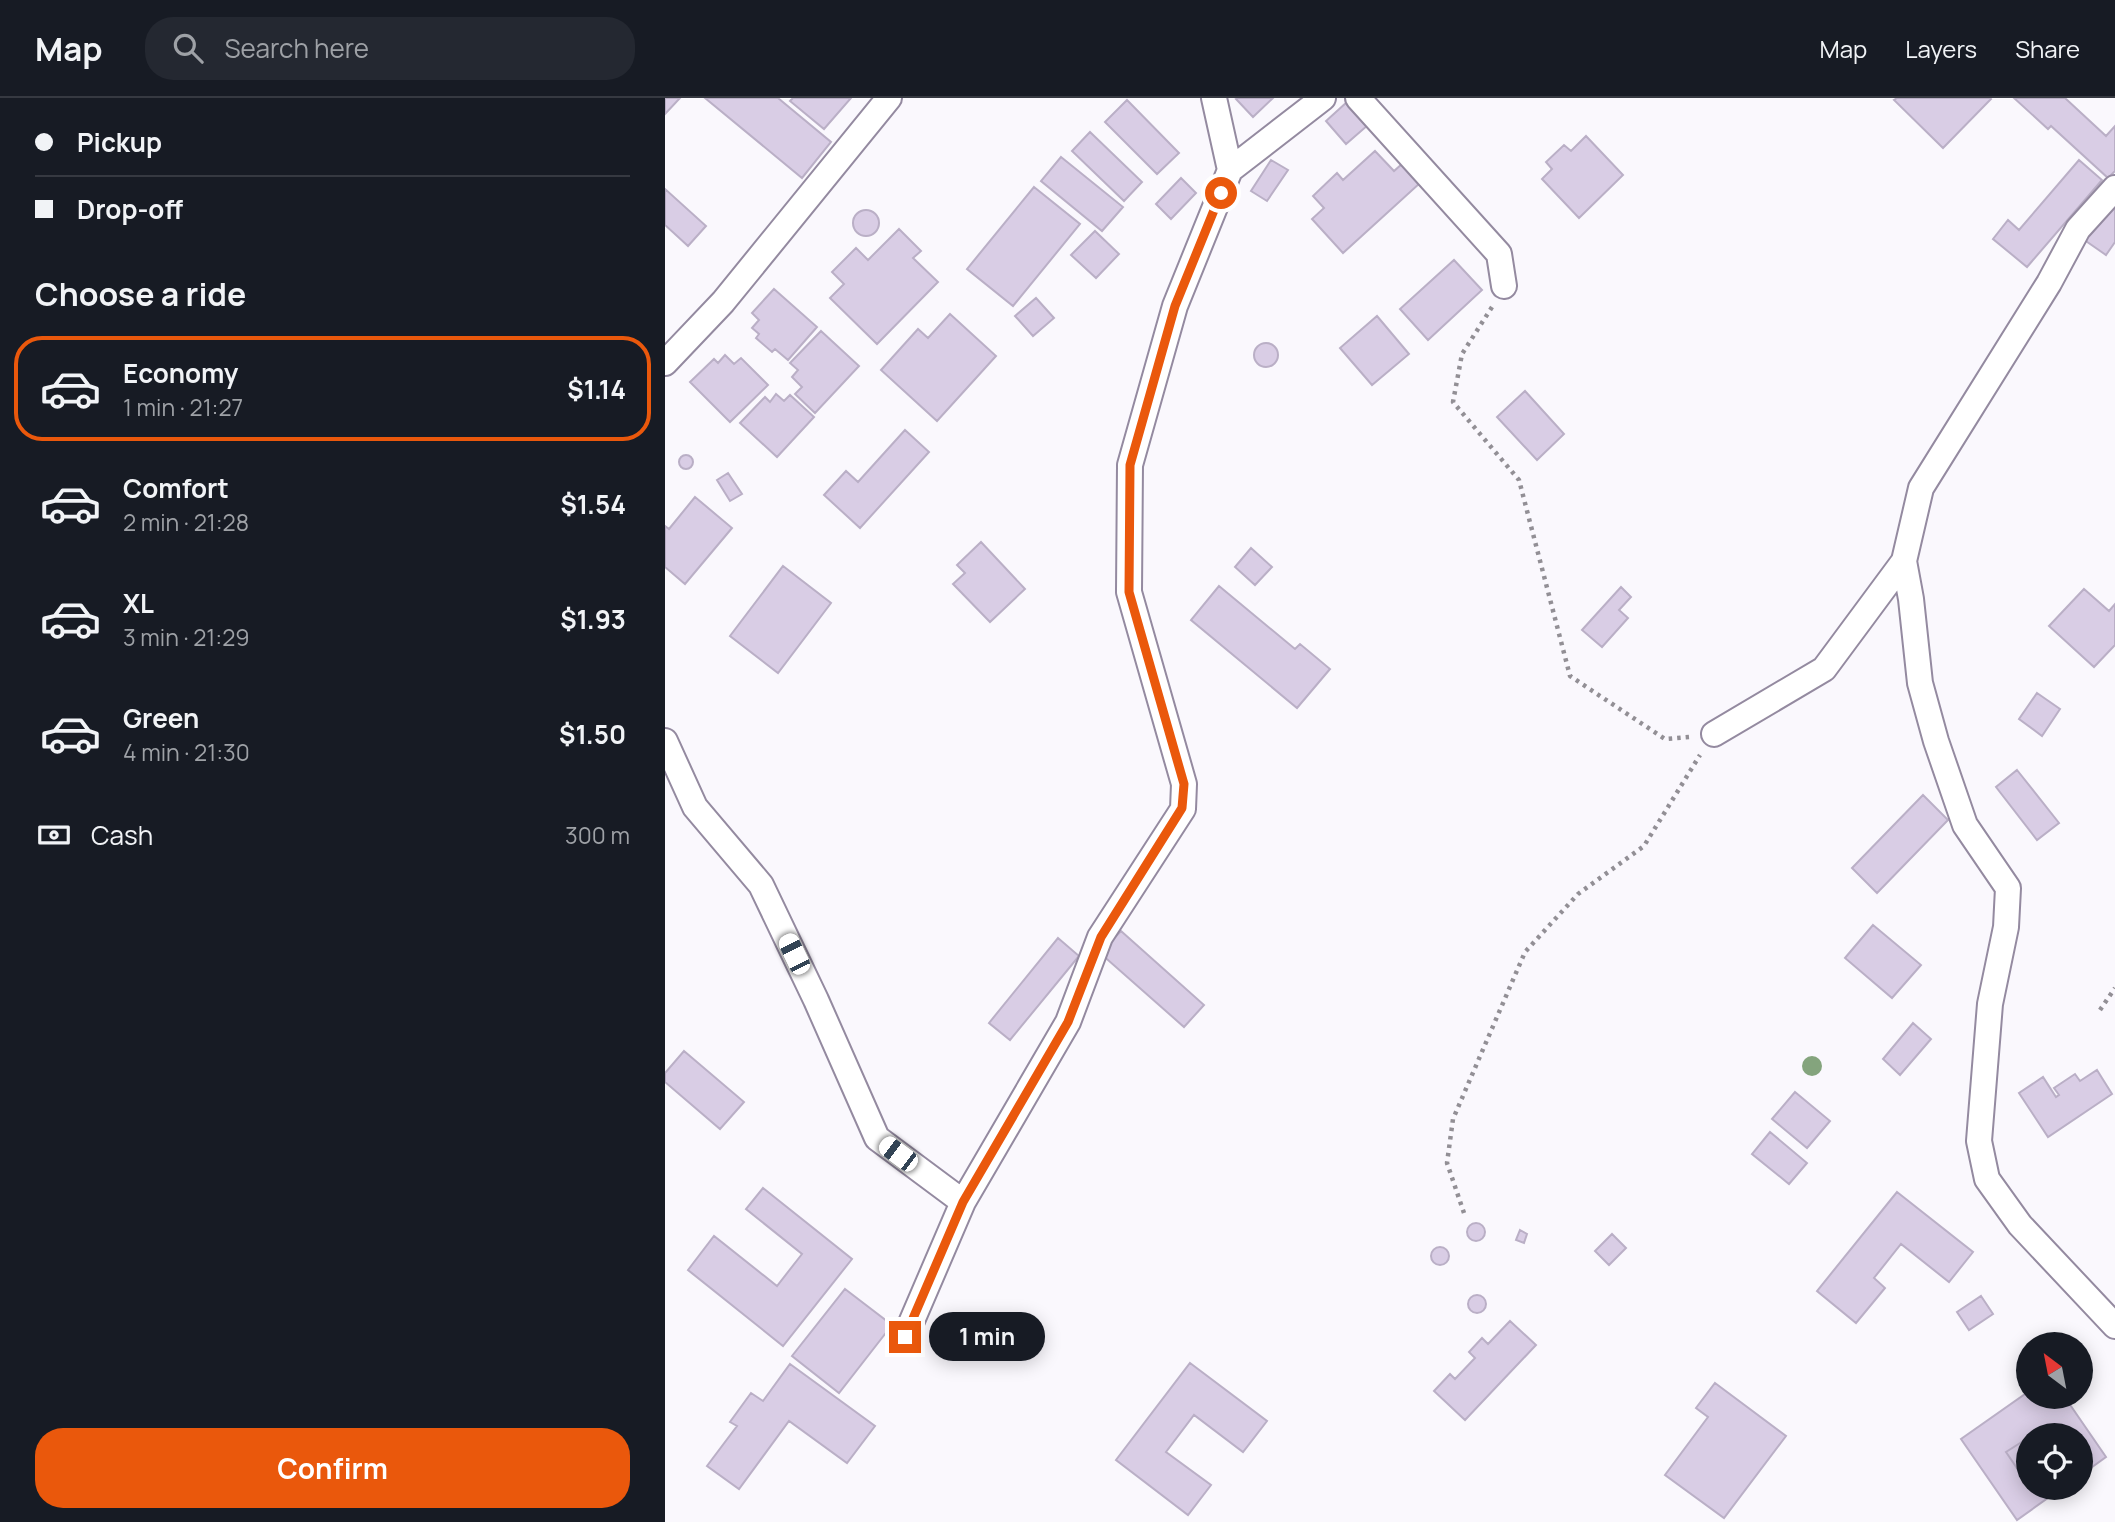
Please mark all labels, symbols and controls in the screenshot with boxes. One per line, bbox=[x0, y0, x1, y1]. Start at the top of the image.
search box bbox=[145, 17, 635, 80]
text: Map bbox=[35, 26, 103, 71]
icon: search bbox=[169, 29, 207, 67]
text: Search here bbox=[225, 30, 369, 66]
text: Map bbox=[1820, 32, 1867, 65]
text: Layers bbox=[1905, 32, 1977, 65]
text: Share bbox=[2015, 32, 2080, 65]
text: Pickup bbox=[77, 124, 162, 160]
route start bbox=[1205, 177, 1237, 209]
text: Drop-off bbox=[77, 191, 183, 227]
text: Choose a ride bbox=[35, 272, 246, 316]
text: Economy bbox=[123, 355, 238, 391]
icon: car bbox=[39, 357, 102, 420]
text: $1.14 bbox=[567, 371, 626, 407]
text: 1 min · 21:27 bbox=[123, 391, 243, 423]
text: Comfort bbox=[123, 470, 229, 506]
icon: car bbox=[39, 472, 102, 535]
text: $1.54 bbox=[560, 486, 626, 522]
text: 2 min · 21:28 bbox=[123, 506, 249, 538]
text: XL bbox=[123, 585, 154, 621]
icon: car bbox=[39, 587, 102, 650]
text: $1.93 bbox=[560, 601, 626, 637]
text: 3 min · 21:29 bbox=[123, 621, 250, 653]
text: Green bbox=[123, 700, 199, 736]
icon: car bbox=[39, 702, 102, 765]
text: $1.50 bbox=[559, 716, 626, 752]
text: 4 min · 21:30 bbox=[123, 736, 250, 768]
icon: cash bbox=[35, 816, 73, 854]
text: Cash bbox=[91, 817, 153, 853]
text: 300 m bbox=[565, 819, 630, 851]
car bbox=[776, 931, 813, 977]
car bbox=[875, 1133, 922, 1175]
callout: 1 min bbox=[929, 1312, 1045, 1362]
text: 1 min bbox=[959, 1320, 1015, 1352]
route end bbox=[889, 1321, 921, 1353]
north arrow bbox=[2016, 1332, 2093, 1409]
map controls bbox=[2016, 1332, 2093, 1500]
button: locate bbox=[2016, 1423, 2093, 1500]
button: Confirm bbox=[35, 1428, 630, 1508]

